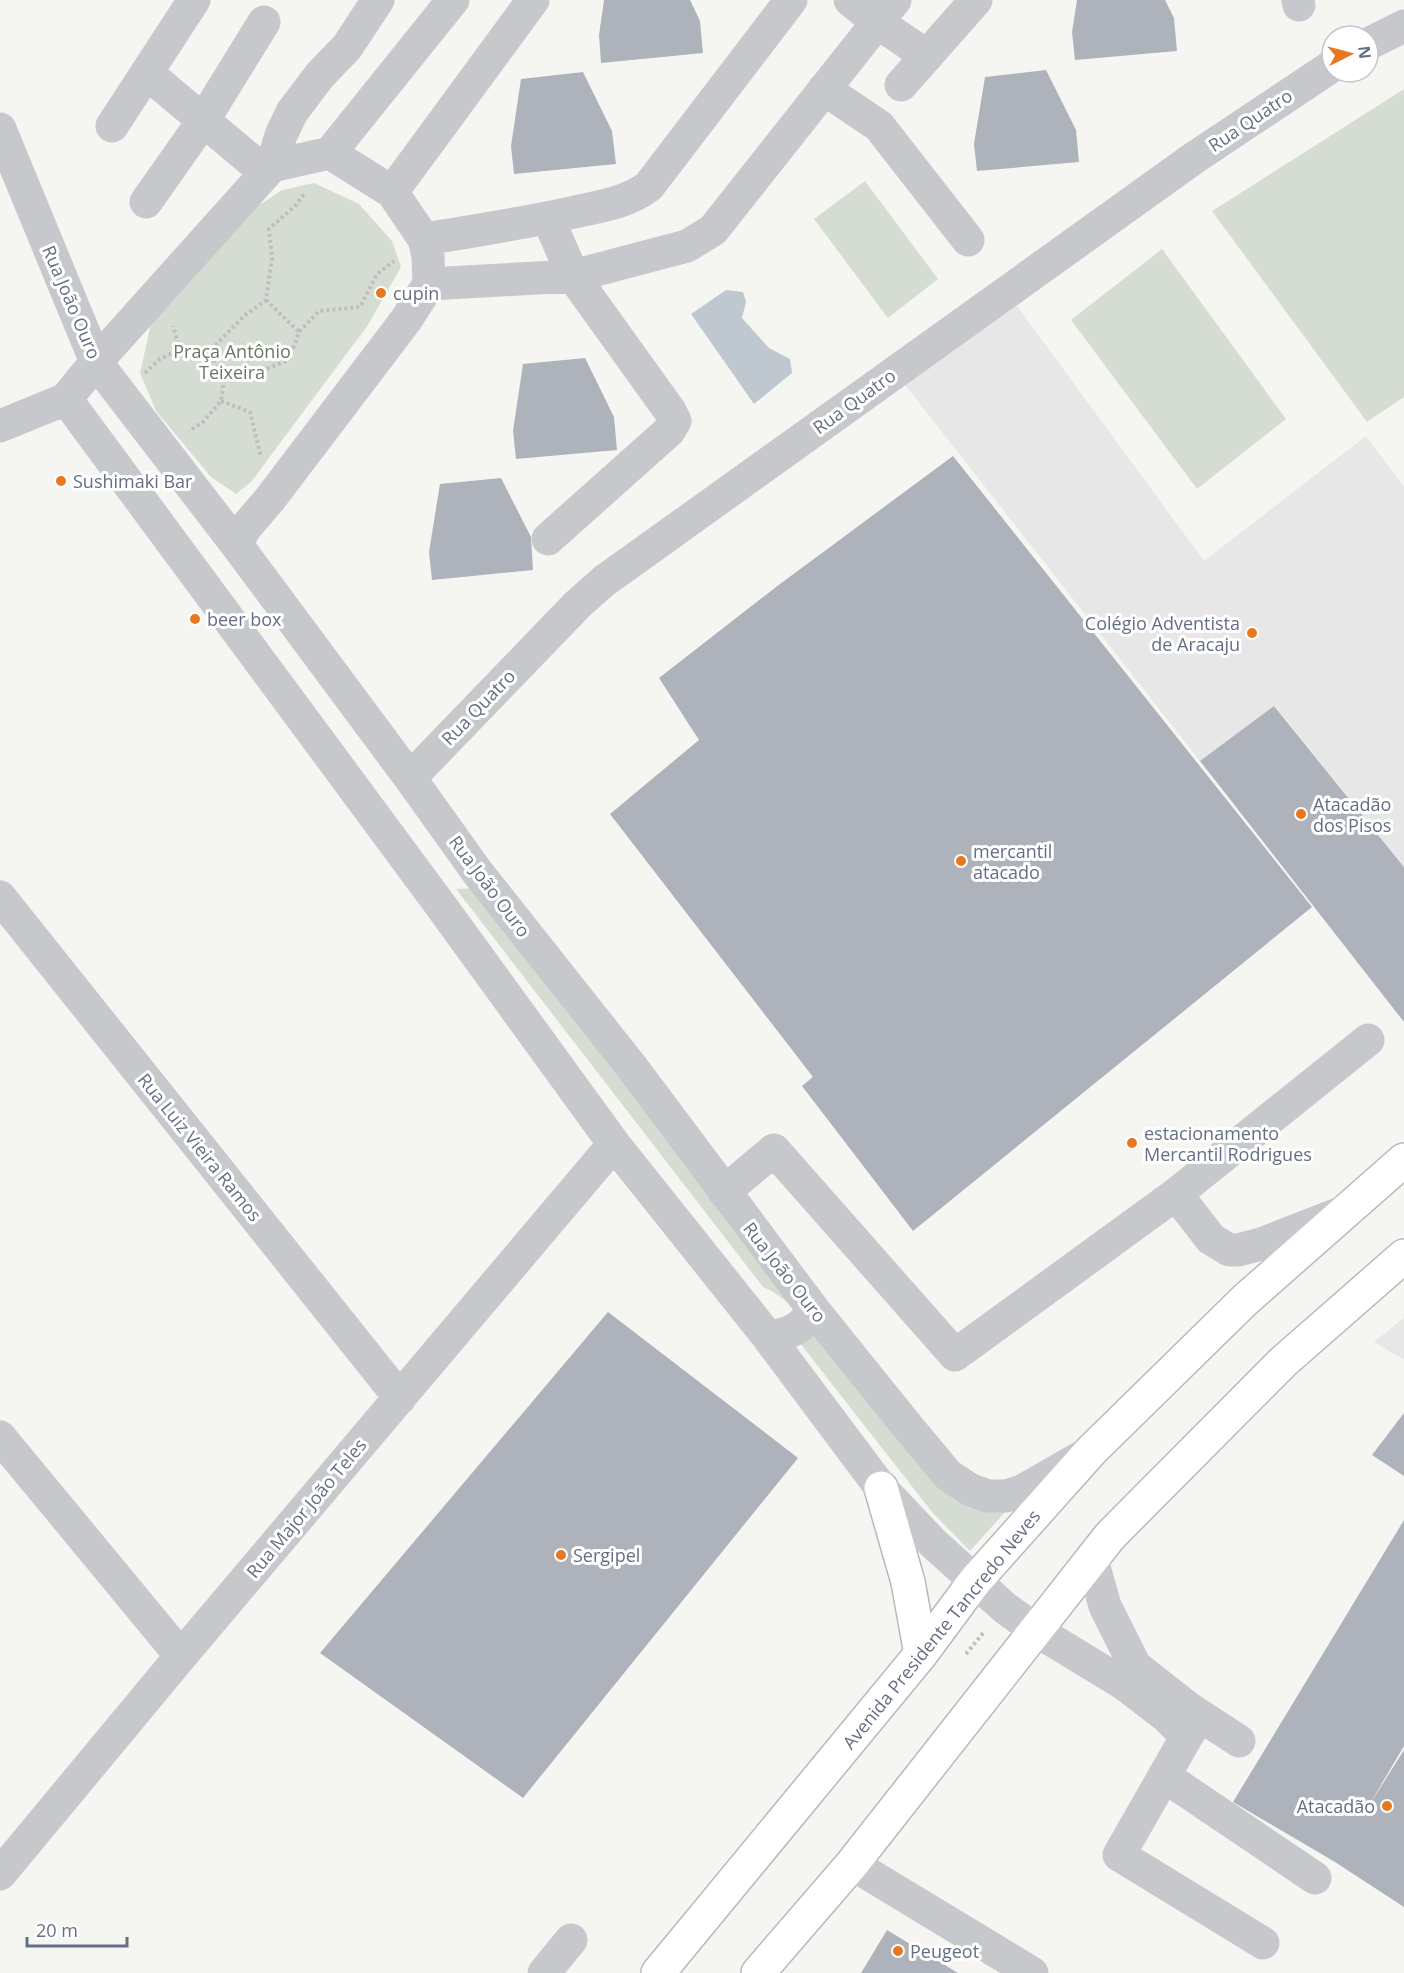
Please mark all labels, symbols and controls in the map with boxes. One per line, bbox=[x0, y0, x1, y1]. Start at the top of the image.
north arrow bbox=[1320, 24, 1380, 84]
text: N bbox=[1353, 45, 1377, 60]
street label: Rua Quatro bbox=[1203, 83, 1297, 157]
street label: Rua João Ouro bbox=[37, 242, 107, 362]
place label: cupin bbox=[393, 281, 439, 305]
marker: cupin bbox=[374, 286, 388, 300]
park label: Praça Antônio Teixeira bbox=[173, 339, 291, 384]
street label: Rua Quatro bbox=[808, 363, 900, 439]
place label: Sushimaki Bar bbox=[73, 469, 193, 493]
marker: Sushimaki Bar bbox=[54, 474, 68, 488]
place label: beer box bbox=[207, 607, 282, 631]
place label: Colégio Adventista de Aracaju bbox=[1085, 611, 1240, 656]
marker: beer box bbox=[188, 612, 202, 626]
marker: Colégio Adventista de Aracaju bbox=[1245, 626, 1259, 640]
street label: Rua Quatro bbox=[436, 664, 520, 750]
place label: Atacadão dos Pisos bbox=[1313, 792, 1391, 837]
marker: Atacadão dos Pisos bbox=[1294, 807, 1308, 821]
street label: Rua João Ouro bbox=[444, 830, 536, 942]
place label: mercantil atacado bbox=[973, 839, 1052, 884]
marker: mercantil atacado bbox=[954, 854, 968, 868]
street label: Rua Luiz Vieira Ramos bbox=[133, 1068, 267, 1226]
place label: estacionamento Mercantil Rodrigues bbox=[1144, 1121, 1312, 1166]
marker: estacionamento Mercantil Rodrigues bbox=[1125, 1136, 1139, 1150]
street label: Rua João Ouro bbox=[738, 1217, 832, 1327]
street label: Rua Major João Teles bbox=[241, 1433, 371, 1583]
street label: Avenida Presidente Tancredo Neves bbox=[837, 1504, 1045, 1754]
place label: Sergipel bbox=[573, 1543, 640, 1567]
marker: Sergipel bbox=[554, 1548, 568, 1562]
place label: Atacadão bbox=[1297, 1794, 1375, 1818]
marker: Atacadão bbox=[1380, 1799, 1394, 1813]
scale bar bbox=[27, 1910, 128, 1948]
text: 20 m bbox=[36, 1918, 78, 1942]
place label: Peugeot bbox=[910, 1939, 979, 1963]
marker: Peugeot bbox=[891, 1944, 905, 1958]

